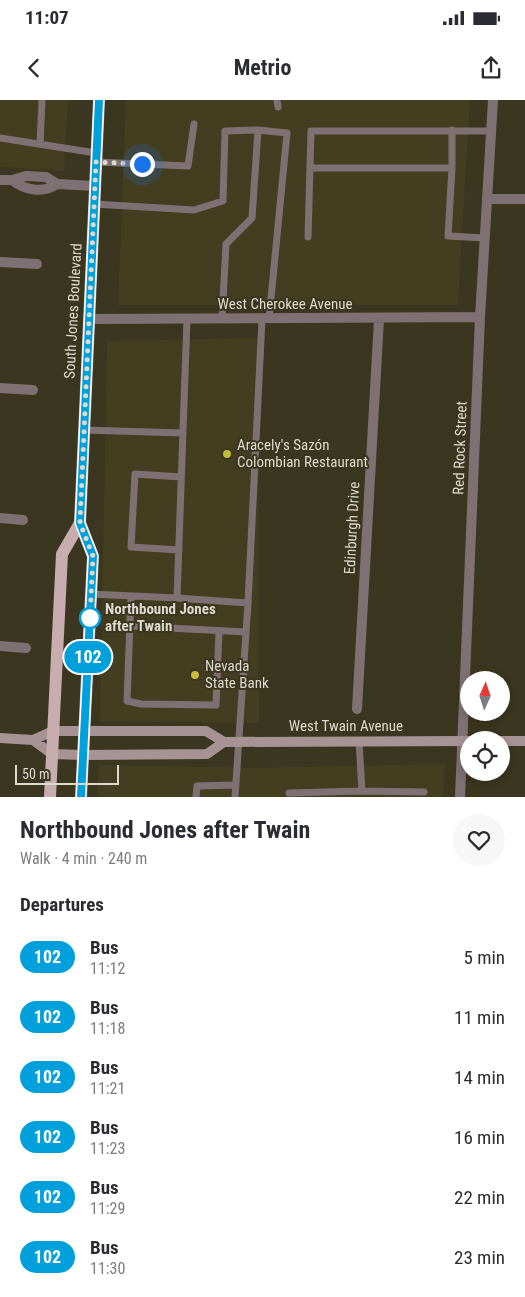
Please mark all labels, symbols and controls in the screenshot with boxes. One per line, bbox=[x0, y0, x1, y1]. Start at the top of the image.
text: 11:07 bbox=[25, 6, 69, 29]
icon: back bbox=[20, 54, 48, 82]
icon: share bbox=[477, 54, 505, 82]
text: Metrio bbox=[234, 55, 291, 80]
your location bbox=[130, 152, 155, 177]
street label: South Jones Boulevard bbox=[60, 243, 86, 379]
street label: West Cherokee Avenue bbox=[218, 295, 353, 313]
street label: Red Rock Street bbox=[449, 401, 471, 495]
place label: Aracely's Sazón Colombian Restaurant bbox=[237, 436, 368, 471]
marker: Aracely's Sazón Colombian Restaurant bbox=[221, 448, 233, 460]
street label: Edinburgh Drive bbox=[341, 481, 363, 575]
place label: Northbound Jones after Twain bbox=[105, 600, 216, 635]
marker: Northbound Jones after Twain bbox=[79, 607, 101, 629]
line badge: 102 bbox=[59, 641, 117, 673]
text: 102 bbox=[74, 646, 102, 667]
place label: Nevada State Bank bbox=[205, 657, 269, 692]
marker: Nevada State Bank bbox=[189, 669, 201, 681]
north arrow bbox=[460, 671, 510, 721]
map controls bbox=[460, 671, 510, 781]
street label: West Twain Avenue bbox=[289, 717, 403, 735]
button: locate bbox=[460, 731, 510, 781]
scale bar bbox=[15, 762, 119, 785]
text: 50 m bbox=[22, 766, 50, 782]
button: heart bbox=[453, 814, 505, 866]
text: Northbound Jones after Twain bbox=[20, 816, 310, 844]
text: Walk · 4 min · 240 m bbox=[20, 849, 147, 868]
text: Departures bbox=[20, 893, 104, 916]
text: Bus bbox=[90, 936, 119, 959]
text: 102 bbox=[34, 946, 61, 967]
text: 5 min bbox=[463, 946, 505, 969]
text: 11:12 bbox=[90, 959, 125, 978]
text: Bus bbox=[90, 996, 119, 1019]
text: 102 bbox=[34, 1006, 61, 1027]
text: 11 min bbox=[454, 1006, 505, 1029]
text: 11:18 bbox=[90, 1019, 125, 1038]
text: Bus bbox=[90, 1056, 119, 1079]
text: 102 bbox=[34, 1066, 61, 1087]
text: 14 min bbox=[454, 1066, 505, 1089]
text: 11:21 bbox=[90, 1079, 125, 1098]
text: Bus bbox=[90, 1116, 119, 1139]
text: 102 bbox=[34, 1126, 61, 1147]
text: 16 min bbox=[454, 1126, 505, 1149]
text: 11:23 bbox=[90, 1139, 125, 1158]
text: Bus bbox=[90, 1176, 119, 1199]
text: 102 bbox=[34, 1186, 61, 1207]
text: 22 min bbox=[454, 1186, 505, 1209]
text: 11:29 bbox=[90, 1199, 125, 1218]
text: Bus bbox=[90, 1236, 119, 1259]
text: 102 bbox=[34, 1246, 61, 1267]
text: 23 min bbox=[454, 1246, 505, 1269]
text: 11:30 bbox=[90, 1259, 125, 1278]

